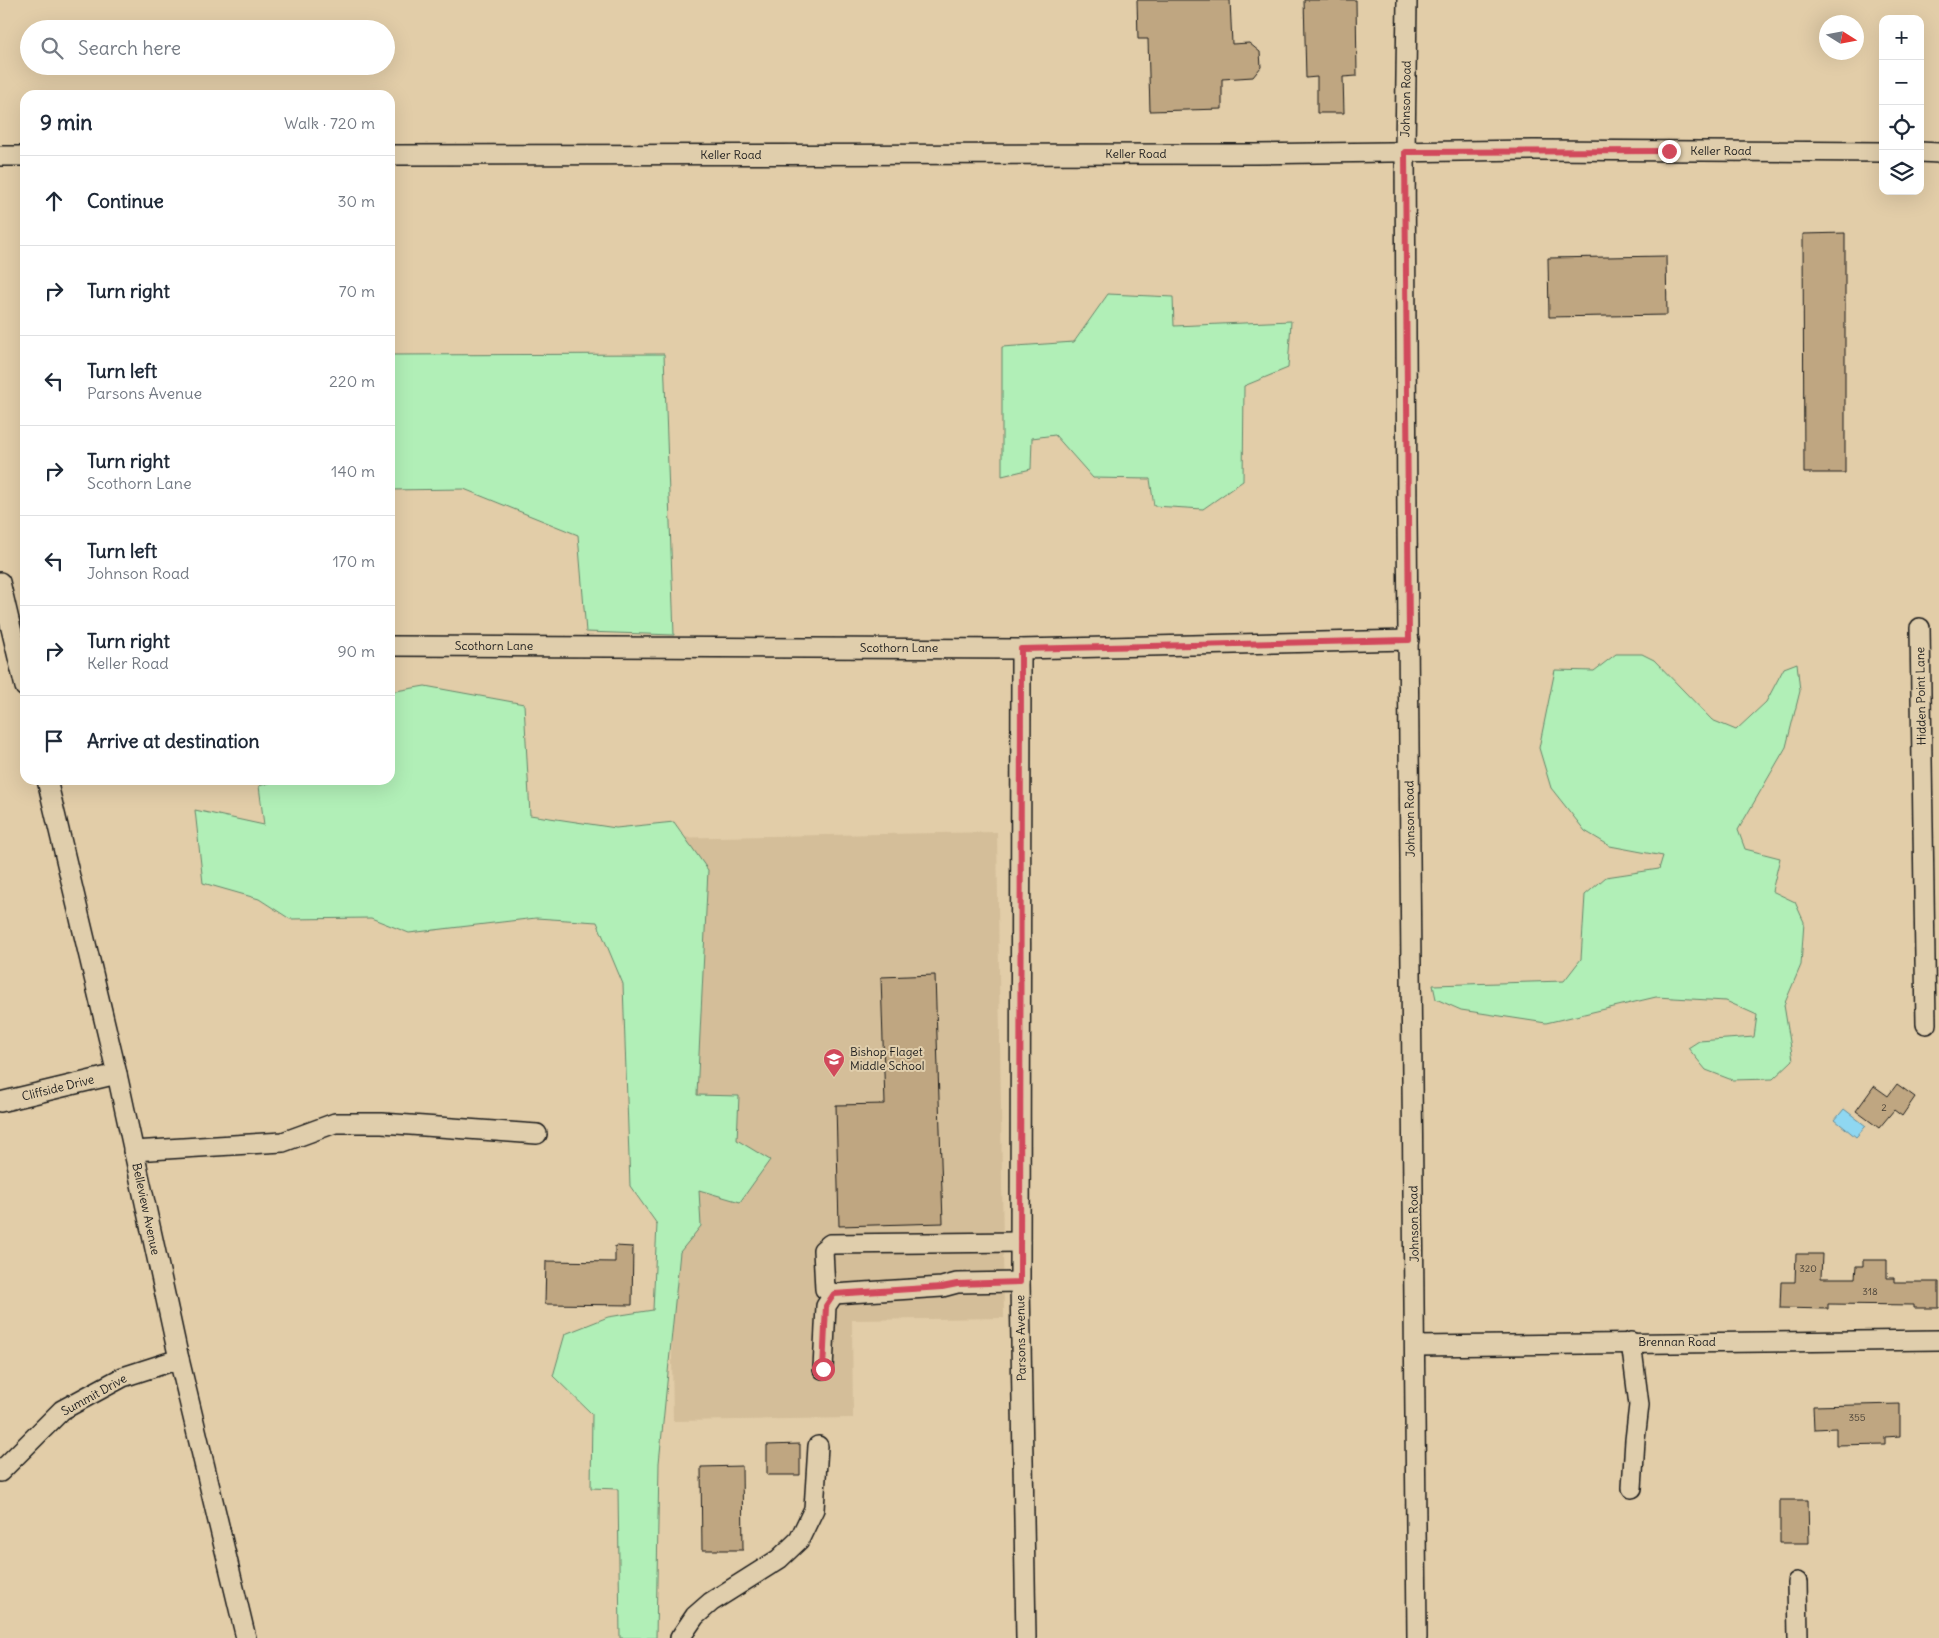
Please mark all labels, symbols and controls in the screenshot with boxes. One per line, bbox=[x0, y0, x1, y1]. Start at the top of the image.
north arrow bbox=[1819, 15, 1864, 60]
map controls bbox=[1879, 15, 1924, 195]
button: + bbox=[1879, 15, 1924, 60]
search box bbox=[20, 20, 395, 75]
icon: search bbox=[38, 34, 66, 62]
text: Search here bbox=[78, 36, 181, 60]
street label: Johnson Road bbox=[1397, 60, 1414, 138]
button: − bbox=[1879, 60, 1924, 105]
button: locate bbox=[1879, 105, 1924, 150]
text: 9 min bbox=[40, 109, 92, 136]
text: Walk · 720 m bbox=[284, 113, 375, 133]
route end bbox=[1658, 140, 1681, 163]
street label: Keller Road bbox=[1690, 143, 1752, 158]
street label: Keller Road bbox=[1105, 146, 1167, 161]
street label: Keller Road bbox=[700, 147, 762, 162]
button: layers bbox=[1879, 150, 1924, 195]
icon: ahead bbox=[40, 187, 68, 215]
text: Continue bbox=[87, 189, 164, 213]
text: 30 m bbox=[338, 191, 375, 211]
icon: right bbox=[40, 277, 68, 305]
text: Turn right bbox=[87, 279, 170, 303]
text: 70 m bbox=[339, 281, 375, 301]
text: Turn left bbox=[87, 359, 157, 383]
icon: left bbox=[40, 367, 68, 395]
text: 220 m bbox=[329, 371, 375, 391]
text: Parsons Avenue bbox=[87, 383, 202, 403]
text: Turn right bbox=[87, 449, 170, 473]
icon: right bbox=[40, 457, 68, 485]
text: 140 m bbox=[331, 461, 375, 481]
text: Scothorn Lane bbox=[87, 473, 192, 493]
text: Turn left bbox=[87, 539, 157, 563]
icon: left bbox=[40, 547, 68, 575]
text: 170 m bbox=[332, 551, 375, 571]
text: Johnson Road bbox=[87, 563, 189, 583]
text: Turn right bbox=[87, 629, 170, 653]
icon: right bbox=[40, 637, 68, 665]
street label: Scothorn Lane bbox=[455, 638, 533, 653]
street label: Scothorn Lane bbox=[860, 640, 938, 655]
text: 90 m bbox=[337, 641, 375, 661]
street label: Hidden Point Lane bbox=[1912, 647, 1929, 745]
text: Keller Road bbox=[87, 653, 169, 673]
icon: arrive bbox=[40, 727, 68, 755]
text: Arrive at destination bbox=[87, 729, 260, 753]
street label: Johnson Road bbox=[1401, 780, 1418, 858]
place label: Bishop Flaget Middle School bbox=[850, 1044, 924, 1073]
school or university icon: Bishop Flaget Middle School bbox=[822, 1047, 846, 1078]
street label: Cliffside Drive bbox=[20, 1071, 96, 1104]
house number: 2 bbox=[1881, 1101, 1887, 1114]
street label: Belleview Avenue bbox=[129, 1162, 164, 1256]
street label: Johnson Road bbox=[1405, 1185, 1422, 1263]
house number: 320 bbox=[1799, 1262, 1817, 1275]
house number: 318 bbox=[1862, 1285, 1878, 1298]
street label: Parsons Avenue bbox=[1012, 1295, 1029, 1381]
street label: Brennan Road bbox=[1638, 1334, 1716, 1349]
route start bbox=[812, 1358, 835, 1381]
street label: Summit Drive bbox=[58, 1370, 129, 1419]
house number: 355 bbox=[1848, 1411, 1866, 1424]

